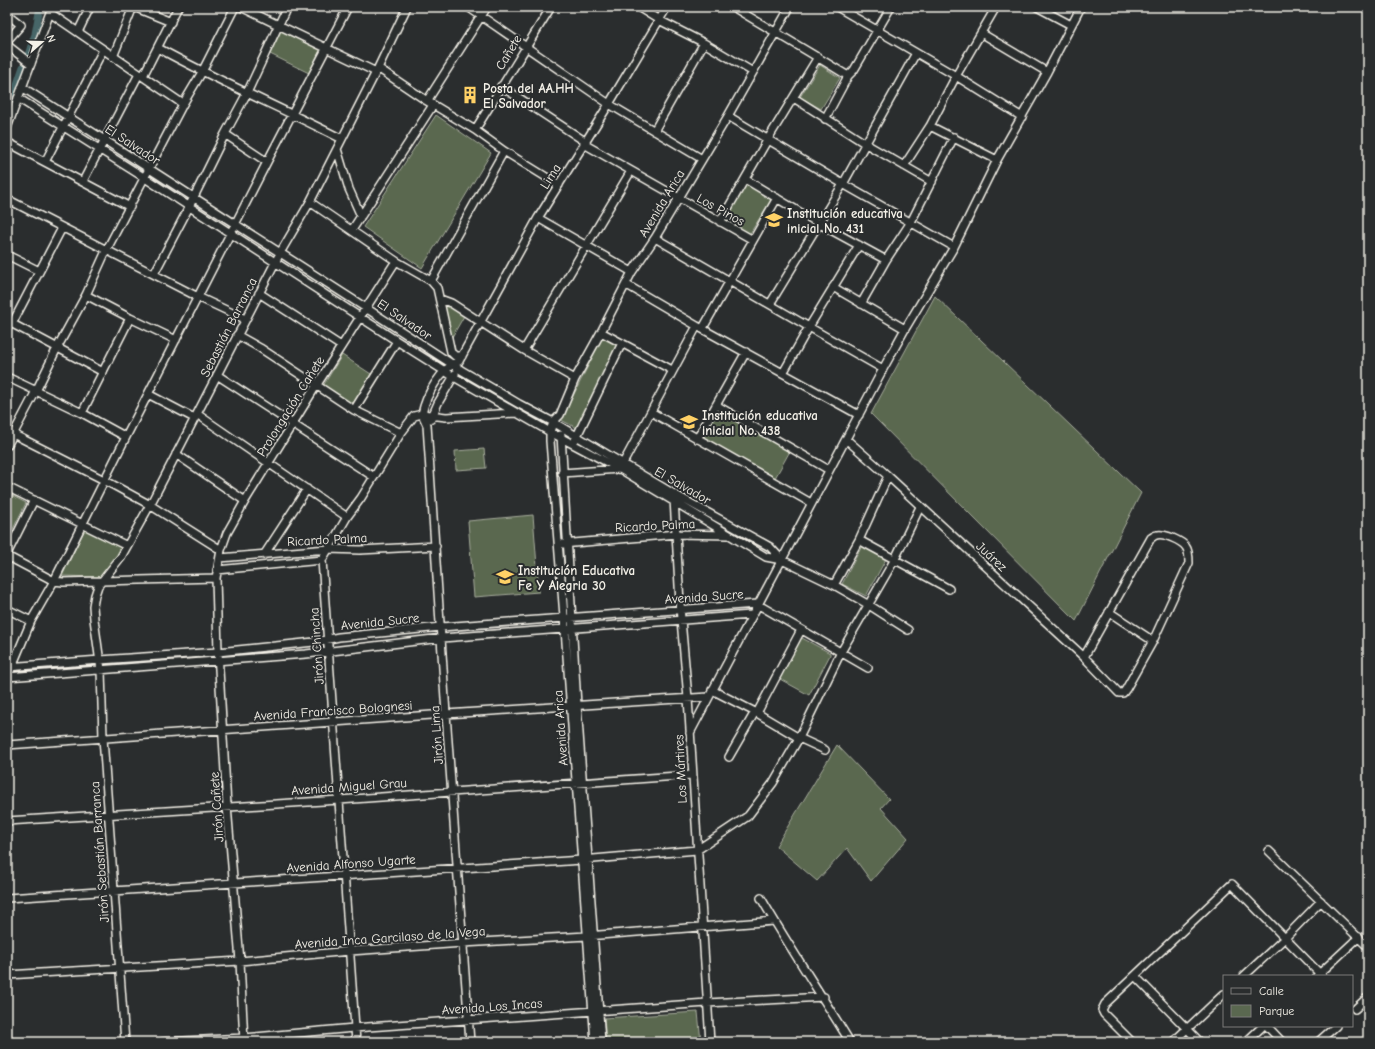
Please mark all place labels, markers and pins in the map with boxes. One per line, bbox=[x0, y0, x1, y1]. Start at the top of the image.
place label: Posta del AA.HH El Salvador bbox=[483, 81, 574, 111]
building icon: Posta del AA.HH El Salvador bbox=[460, 85, 480, 105]
place label: Institución educativa inicial No. 431 bbox=[787, 206, 903, 236]
school or university icon: Institución educativa inicial No. 431 bbox=[764, 210, 784, 230]
place label: Institución educativa inicial No. 438 bbox=[702, 408, 818, 438]
school or university icon: Institución educativa inicial No. 438 bbox=[679, 412, 699, 432]
place label: Institución Educativa Fe Y Alegria 30 bbox=[518, 563, 635, 593]
school or university icon: Institución Educativa Fe Y Alegria 30 bbox=[495, 567, 515, 587]

